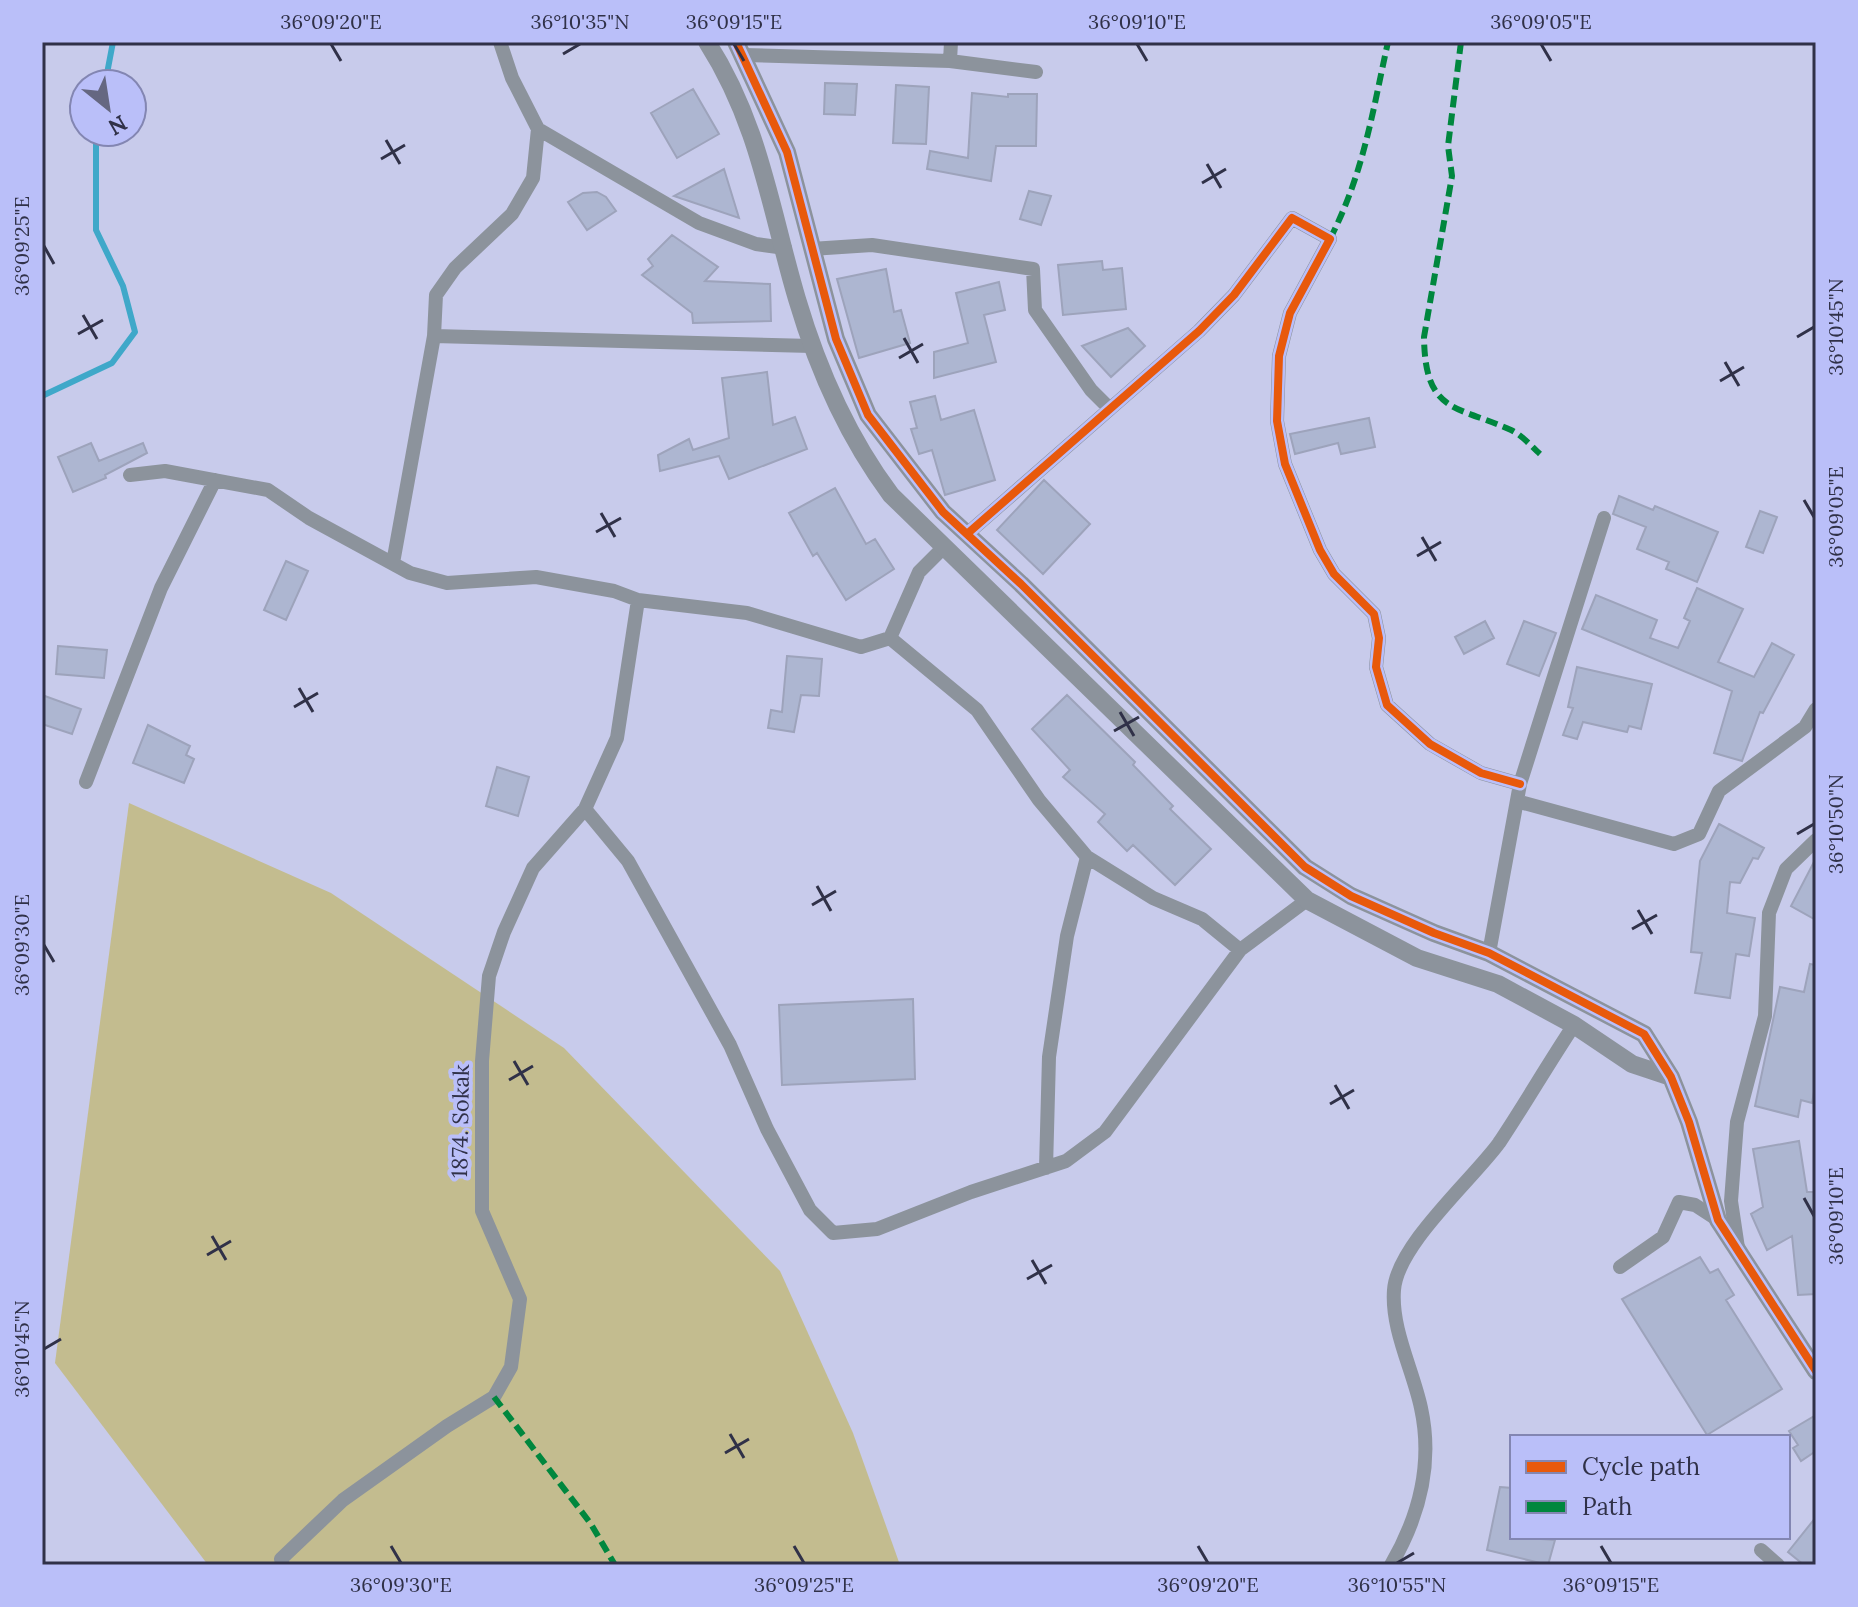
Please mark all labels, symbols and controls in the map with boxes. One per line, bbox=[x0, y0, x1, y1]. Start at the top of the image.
text: 36°09'20"E bbox=[280, 9, 382, 34]
text: 36°10'35"N bbox=[531, 9, 629, 34]
text: 36°09'15"E bbox=[686, 9, 782, 34]
text: 36°09'10"E bbox=[1088, 9, 1186, 34]
text: 36°09'05"E bbox=[1490, 9, 1592, 34]
north arrow bbox=[68, 68, 148, 148]
text: N bbox=[104, 109, 132, 142]
text: 36°09'25"E bbox=[9, 196, 34, 296]
text: 36°10'45"N bbox=[1823, 278, 1848, 376]
text: 36°09'05"E bbox=[1823, 466, 1848, 568]
text: 36°10'50"N bbox=[1823, 774, 1848, 874]
text: 36°09'30"E bbox=[9, 894, 34, 996]
street label: 1874. Sokak bbox=[445, 1064, 475, 1178]
text: 36°09'10"E bbox=[1823, 1167, 1848, 1265]
text: 36°10'45"N bbox=[9, 1300, 34, 1398]
legend bbox=[1510, 1435, 1790, 1539]
text: Cycle path bbox=[1582, 1451, 1700, 1482]
text: Path bbox=[1582, 1491, 1632, 1522]
text: 36°09'30"E bbox=[350, 1572, 452, 1597]
text: 36°09'25"E bbox=[754, 1572, 854, 1597]
text: 36°09'20"E bbox=[1157, 1572, 1259, 1597]
text: 36°10'55"N bbox=[1348, 1572, 1446, 1597]
text: 36°09'15"E bbox=[1563, 1572, 1659, 1597]

